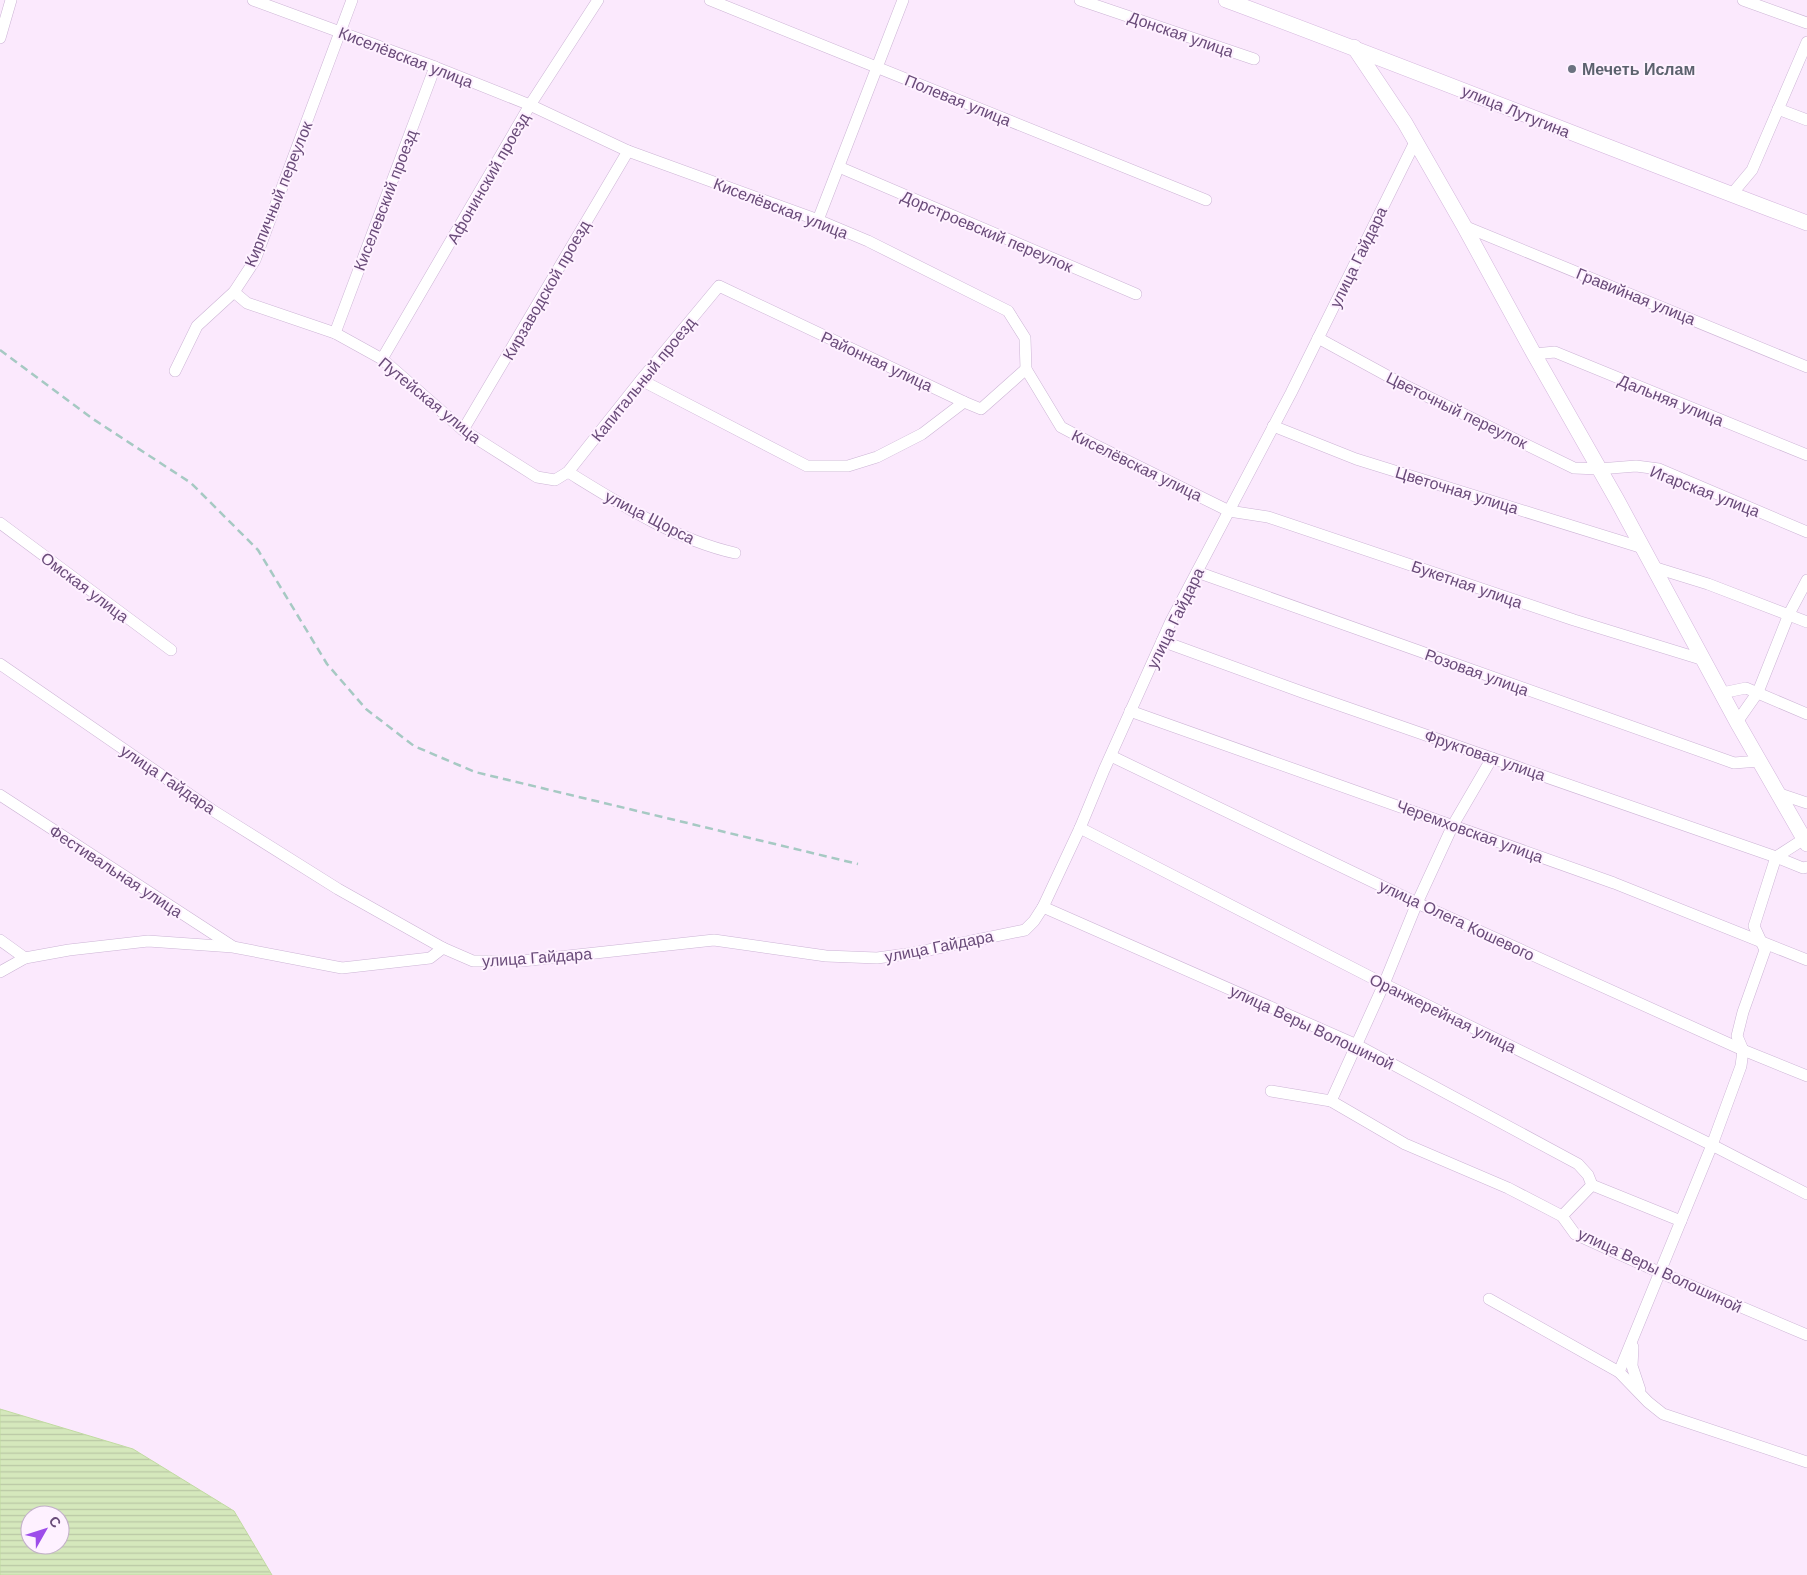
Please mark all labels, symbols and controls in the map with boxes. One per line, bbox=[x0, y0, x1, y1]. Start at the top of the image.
street label: Донская улица bbox=[1126, 9, 1236, 60]
street label: Киселёвская улица bbox=[336, 24, 475, 91]
place label: Мечеть Ислам bbox=[1582, 61, 1695, 78]
marker: Мечеть Ислам bbox=[1566, 63, 1578, 75]
street label: Полевая улица bbox=[902, 71, 1013, 129]
street label: улица Лутугина bbox=[1459, 82, 1572, 141]
street label: Афонинский проезд bbox=[444, 109, 533, 247]
street label: Кирпичный переулок bbox=[242, 118, 316, 269]
street label: Киселевский проезд bbox=[351, 127, 420, 273]
street label: Киселёвская улица bbox=[711, 175, 850, 242]
street label: Дорстроевский переулок bbox=[898, 188, 1076, 276]
street label: улица Гайдара bbox=[1327, 204, 1390, 310]
street label: Кирзаводской проезд bbox=[500, 217, 594, 363]
street label: Гравийная улица bbox=[1574, 265, 1698, 328]
street label: Капитальный проезд bbox=[588, 313, 699, 445]
street label: Районная улица bbox=[819, 328, 935, 395]
street label: Путейская улица bbox=[375, 354, 484, 447]
street label: Цветочный переулок bbox=[1384, 369, 1531, 452]
street label: Дальняя улица bbox=[1616, 372, 1726, 429]
street label: Киселёвская улица bbox=[1069, 427, 1205, 504]
street label: Игарская улица bbox=[1648, 463, 1762, 520]
street label: Цветочная улица bbox=[1393, 464, 1520, 517]
street label: улица Щорса bbox=[602, 488, 697, 547]
street label: Омская улица bbox=[38, 549, 132, 626]
street label: Букетная улица bbox=[1409, 558, 1524, 611]
street label: улица Гайдара bbox=[1144, 565, 1207, 671]
street label: Розовая улица bbox=[1423, 646, 1531, 699]
street label: Фруктовая улица bbox=[1422, 727, 1547, 784]
street label: улица Гайдара bbox=[117, 742, 218, 817]
street label: Черемховская улица bbox=[1394, 797, 1546, 866]
street label: Фестивальная улица bbox=[46, 822, 185, 921]
street label: улица Олега Кошевого bbox=[1376, 877, 1537, 964]
street label: улица Гайдара bbox=[883, 928, 995, 965]
street label: улица Гайдара bbox=[482, 945, 593, 970]
street label: Оранжерейная улица bbox=[1367, 971, 1519, 1056]
street label: улица Веры Волошиной bbox=[1227, 982, 1396, 1073]
street label: улица Веры Волошиной bbox=[1575, 1225, 1744, 1316]
north arrow bbox=[20, 1505, 70, 1555]
text: С bbox=[46, 1513, 65, 1531]

